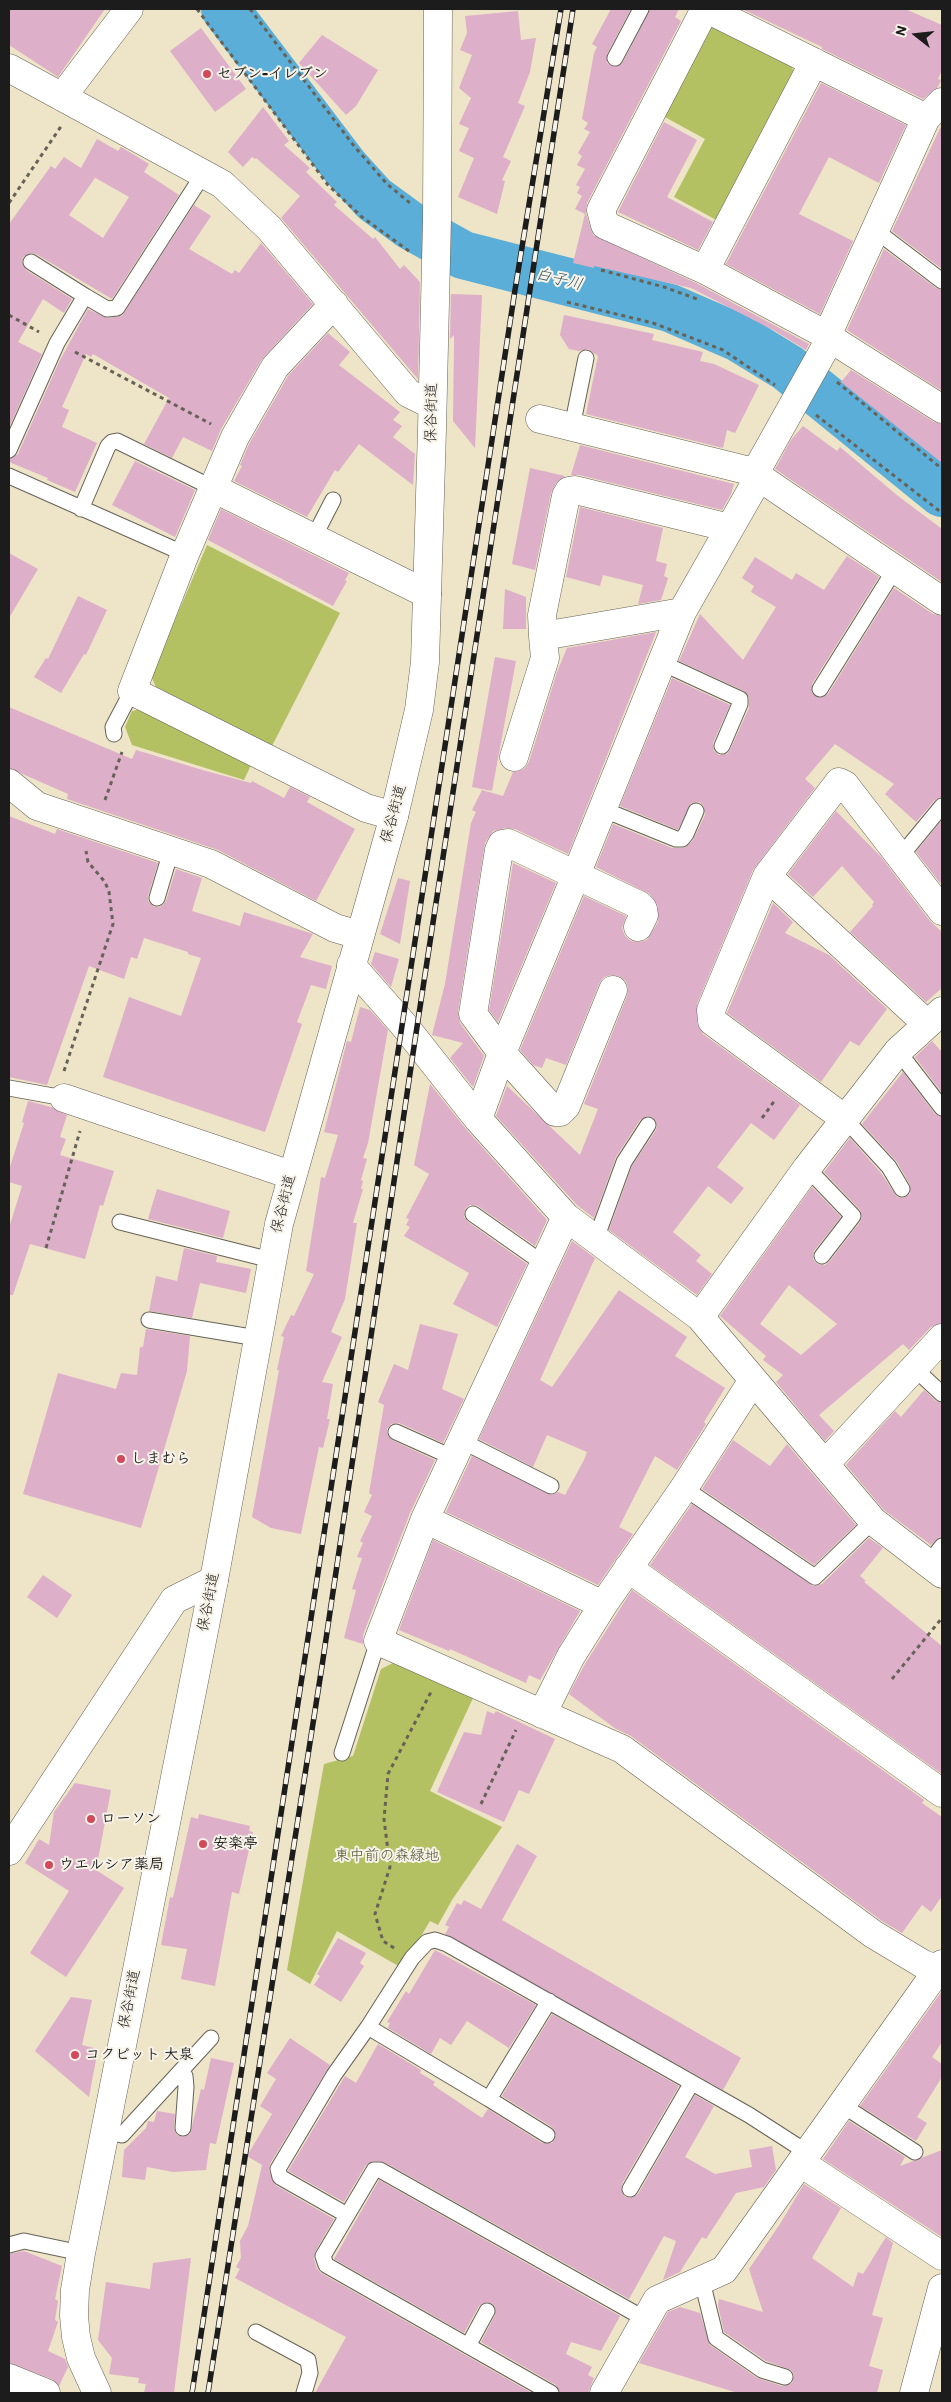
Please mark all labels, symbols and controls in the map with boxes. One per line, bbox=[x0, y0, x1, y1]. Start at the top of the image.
north arrow bbox=[891, 10, 941, 60]
text: N bbox=[892, 24, 911, 38]
place label: セブン-イレブン bbox=[217, 65, 328, 83]
marker: セブン-イレブン bbox=[201, 68, 213, 80]
water label: 白子川 bbox=[533, 265, 585, 295]
street label: 保谷街道 bbox=[422, 383, 442, 443]
street label: 保谷街道 bbox=[378, 783, 410, 845]
street label: 保谷街道 bbox=[268, 1173, 300, 1235]
place label: しまむら bbox=[131, 1450, 191, 1468]
marker: しまむら bbox=[115, 1453, 127, 1465]
street label: 保谷街道 bbox=[194, 1571, 224, 1633]
place label: ローソン bbox=[101, 1810, 161, 1828]
marker: ローソン bbox=[85, 1813, 97, 1825]
place label: 安楽亭 bbox=[213, 1835, 258, 1853]
marker: 安楽亭 bbox=[197, 1838, 209, 1850]
park label: 東中前の森緑地 bbox=[335, 1847, 439, 1865]
place label: ウエルシア薬局 bbox=[59, 1856, 164, 1874]
marker: ウエルシア薬局 bbox=[43, 1859, 55, 1871]
street label: 保谷街道 bbox=[115, 1968, 145, 2030]
place label: コクピット 大泉 bbox=[85, 2046, 193, 2064]
marker: コクピット 大泉 bbox=[69, 2049, 81, 2061]

